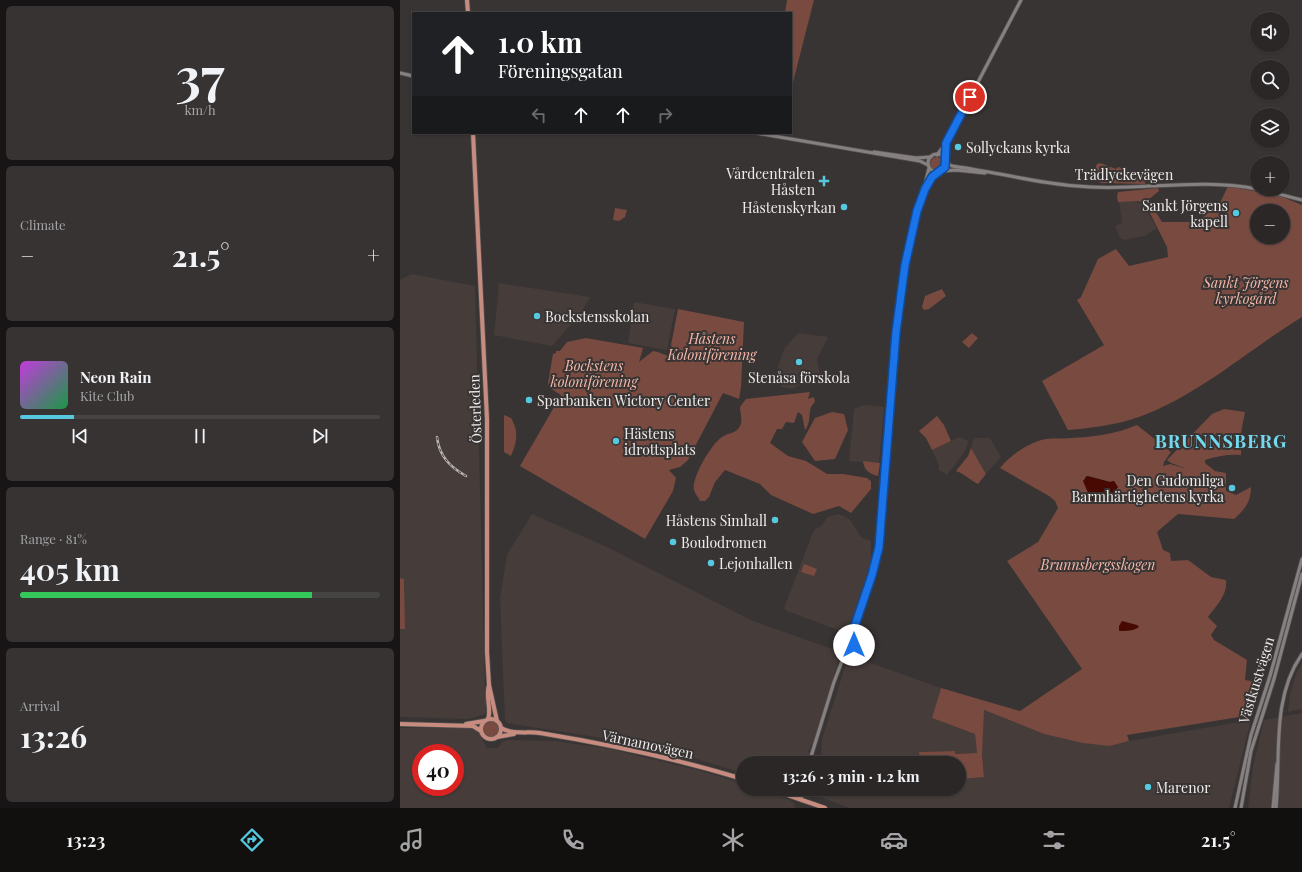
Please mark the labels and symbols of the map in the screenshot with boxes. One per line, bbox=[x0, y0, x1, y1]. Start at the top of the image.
pin bbox=[953, 80, 987, 114]
place label: Sollyckans kyrka bbox=[966, 138, 1070, 157]
marker: Sollyckans kyrka bbox=[953, 142, 963, 152]
place label: Vårdcentralen Håsten bbox=[725, 164, 816, 199]
street label: Trädlyckevägen bbox=[1075, 165, 1174, 184]
marker: Vårdcentralen Håsten bbox=[818, 175, 830, 187]
place label: Sankt Jörgens kapell bbox=[1142, 196, 1228, 231]
place label: Håstenskyrkan bbox=[742, 198, 837, 217]
marker: Håstenskyrkan bbox=[839, 202, 849, 212]
marker: Sankt Jörgens kapell bbox=[1231, 208, 1241, 218]
park label: Sankt Jörgens kyrkogård bbox=[1202, 273, 1289, 308]
place label: Bockstensskolan bbox=[545, 307, 650, 326]
marker: Bockstensskolan bbox=[532, 311, 542, 321]
park label: Håstens Koloniförening bbox=[667, 329, 758, 364]
park label: Bockstens koloniförening bbox=[550, 356, 639, 391]
marker: Stenåsa förskola bbox=[794, 357, 804, 367]
place label: Stenåsa förskola bbox=[748, 368, 850, 387]
street label: Österleden bbox=[464, 373, 486, 444]
place label: Sparbanken Wictory Center bbox=[537, 391, 711, 410]
marker: Sparbanken Wictory Center bbox=[524, 395, 534, 405]
place label: Hästens idrottsplats bbox=[624, 424, 696, 459]
district label: BRUNNSBERG bbox=[1155, 429, 1287, 453]
marker: Hästens idrottsplats bbox=[611, 436, 621, 446]
place label: Den Gudomliga Barmhärtighetens kyrka bbox=[1071, 471, 1224, 506]
marker: Den Gudomliga Barmhärtighetens kyrka bbox=[1227, 483, 1237, 493]
place label: Håstens Simhall bbox=[666, 511, 767, 530]
marker: Håstens Simhall bbox=[770, 515, 780, 525]
place label: Boulodromen bbox=[681, 533, 767, 552]
marker: Boulodromen bbox=[668, 537, 678, 547]
place label: Lejonhallen bbox=[719, 554, 793, 573]
park label: Brunnsbergsskogen bbox=[1040, 555, 1155, 574]
marker: Lejonhallen bbox=[706, 558, 716, 568]
position arrow bbox=[833, 624, 875, 666]
street label: Västkustvägen bbox=[1233, 634, 1278, 727]
street label: Värnamovägen bbox=[599, 725, 696, 763]
speed limit sign: 40 bbox=[412, 744, 464, 796]
place label: Marenor bbox=[1156, 778, 1211, 797]
marker: Marenor bbox=[1143, 782, 1153, 792]

